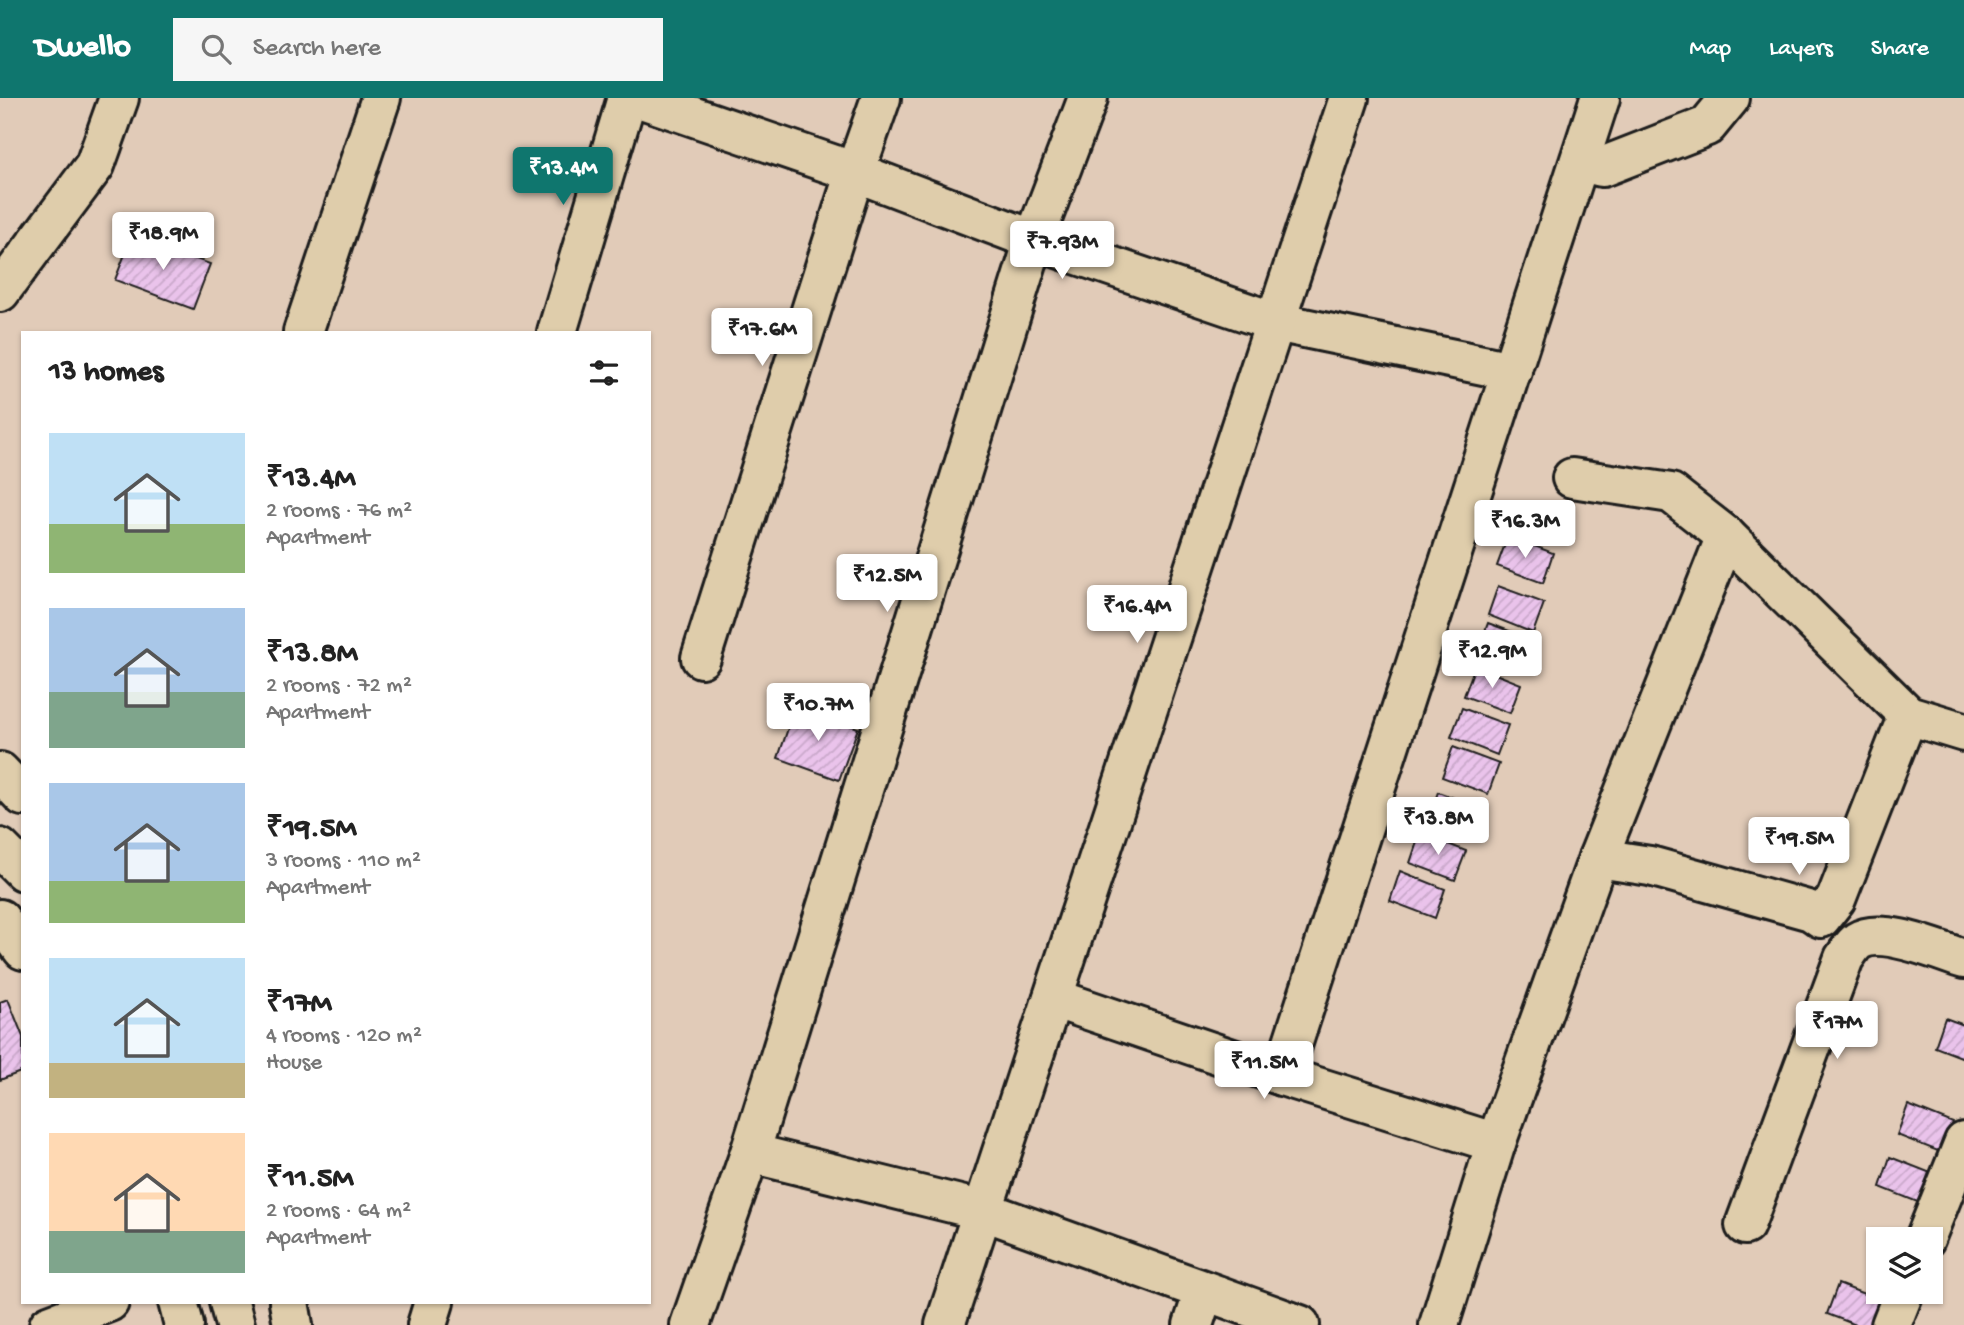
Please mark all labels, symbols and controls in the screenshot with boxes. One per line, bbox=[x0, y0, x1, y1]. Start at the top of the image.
search box bbox=[173, 18, 663, 81]
text: Dwello bbox=[35, 30, 131, 68]
icon: search bbox=[197, 30, 235, 68]
text: Search here bbox=[253, 34, 381, 65]
text: Map bbox=[1689, 35, 1731, 64]
text: Layers bbox=[1769, 35, 1833, 64]
text: Share bbox=[1871, 35, 1929, 64]
pin: ₹13.4M bbox=[506, 148, 620, 207]
text: ₹13.4M bbox=[529, 156, 597, 183]
pin: ₹18.9M bbox=[106, 212, 220, 272]
text: ₹18.9M bbox=[128, 221, 198, 248]
pin: ₹7.93M bbox=[1005, 222, 1119, 281]
text: ₹7.93M bbox=[1026, 230, 1098, 257]
pin: ₹17.6M bbox=[705, 308, 819, 368]
text: ₹17.6M bbox=[727, 317, 797, 344]
icon: filters bbox=[585, 354, 623, 392]
text: 13 homes bbox=[49, 356, 163, 391]
icon: home bbox=[105, 461, 189, 545]
text: ₹13.4M bbox=[266, 463, 355, 498]
text: 2 rooms · 76 m² bbox=[266, 498, 412, 525]
pin: ₹16.3M bbox=[1468, 500, 1582, 560]
text: ₹16.3M bbox=[1490, 509, 1560, 536]
text: Apartment bbox=[266, 525, 370, 552]
pin: ₹12.5M bbox=[830, 554, 944, 614]
text: ₹12.5M bbox=[853, 563, 922, 590]
pin: ₹16.4M bbox=[1080, 586, 1194, 645]
text: ₹16.4M bbox=[1103, 594, 1171, 621]
pin: ₹12.9M bbox=[1435, 630, 1549, 690]
icon: home bbox=[105, 636, 189, 720]
text: ₹13.8M bbox=[266, 638, 358, 673]
text: ₹12.9M bbox=[1458, 639, 1526, 666]
text: 2 rooms · 72 m² bbox=[266, 673, 412, 700]
pin: ₹10.7M bbox=[761, 684, 875, 743]
text: ₹10.7M bbox=[783, 692, 853, 719]
text: Apartment bbox=[266, 700, 370, 727]
pin: ₹13.8M bbox=[1381, 798, 1495, 857]
text: ₹13.8M bbox=[1403, 806, 1473, 833]
icon: home bbox=[105, 811, 189, 895]
text: ₹19.5M bbox=[266, 813, 356, 848]
pin: ₹19.5M bbox=[1742, 818, 1856, 877]
text: ₹19.5M bbox=[1764, 826, 1834, 853]
text: 3 rooms · 110 m² bbox=[266, 848, 421, 875]
text: Apartment bbox=[266, 875, 370, 902]
icon: home bbox=[105, 986, 189, 1070]
text: ₹17M bbox=[266, 988, 332, 1023]
pin: ₹17M bbox=[1796, 1002, 1878, 1061]
text: ₹17M bbox=[1812, 1010, 1862, 1037]
text: 4 rooms · 120 m² bbox=[266, 1023, 422, 1050]
pin: ₹11.5M bbox=[1207, 1042, 1321, 1101]
text: House bbox=[266, 1050, 322, 1077]
text: ₹11.5M bbox=[1230, 1050, 1298, 1077]
icon: home bbox=[105, 1161, 189, 1245]
text: ₹11.5M bbox=[266, 1163, 353, 1198]
text: 2 rooms · 64 m² bbox=[266, 1198, 411, 1225]
text: Apartment bbox=[266, 1225, 370, 1252]
map controls bbox=[1866, 1227, 1943, 1304]
button: layers bbox=[1866, 1227, 1943, 1304]

